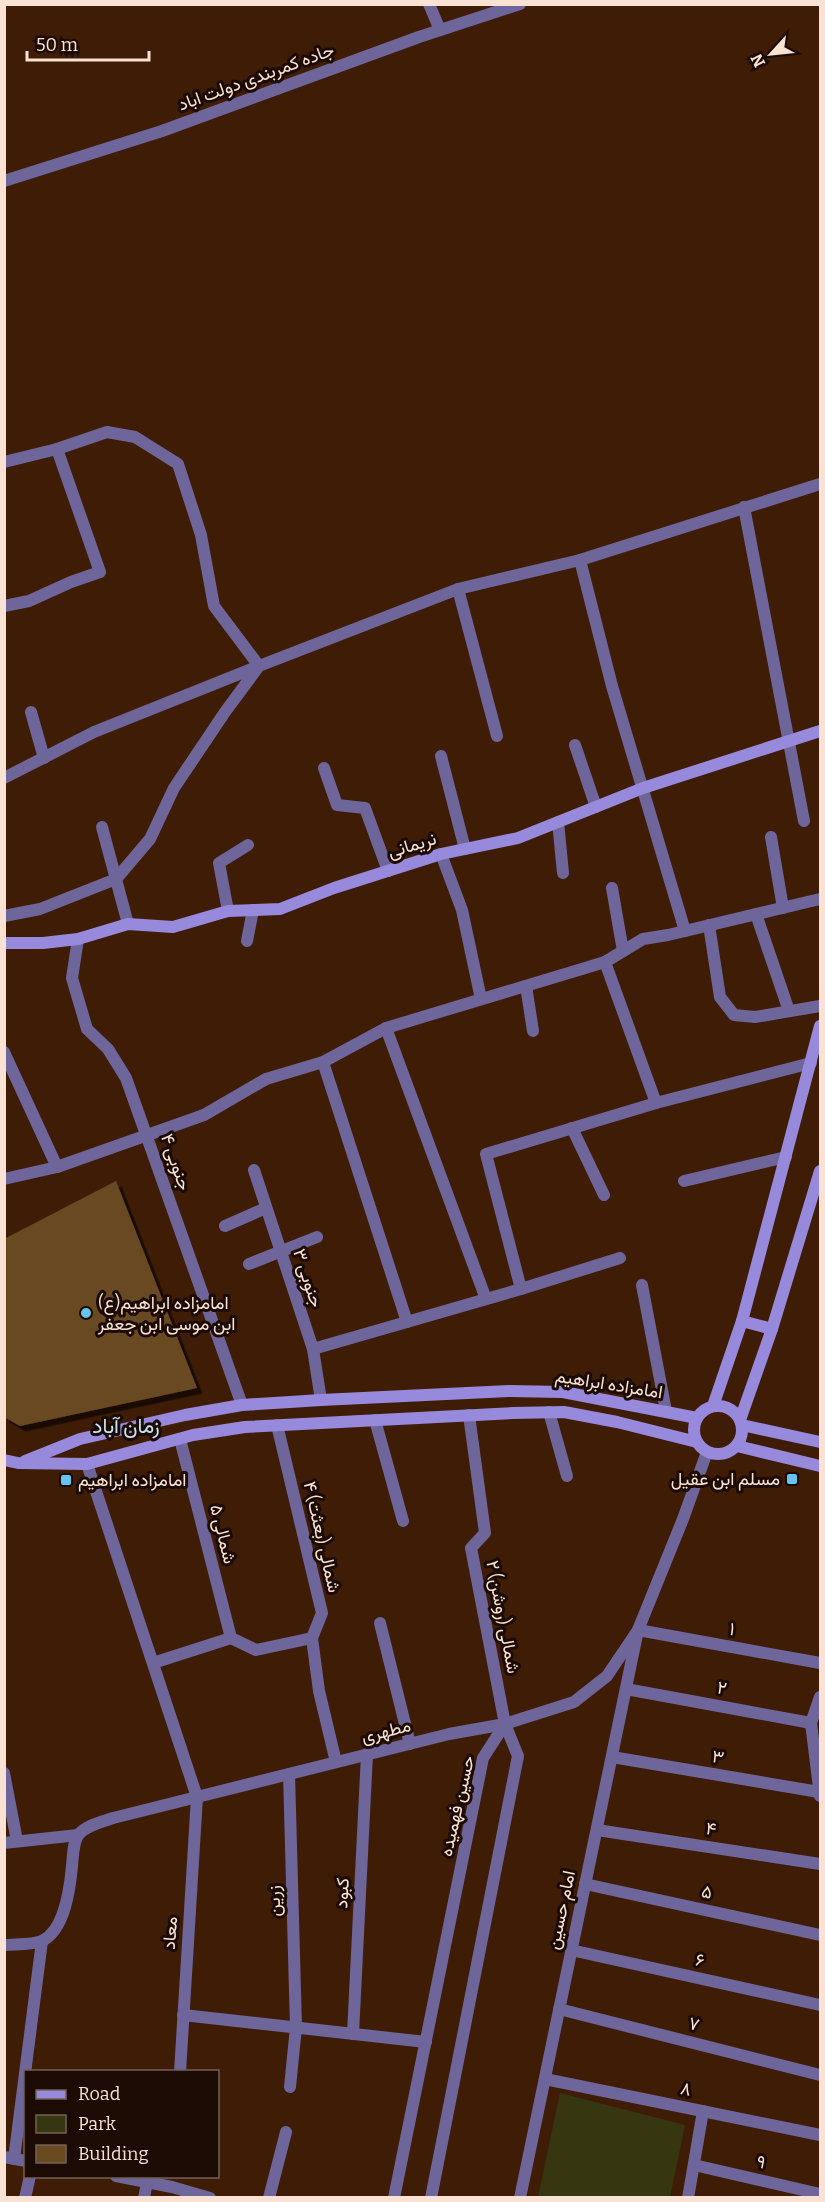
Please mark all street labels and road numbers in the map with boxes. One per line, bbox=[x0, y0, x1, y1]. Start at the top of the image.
street label: جاده کمربندی دولت اباد bbox=[175, 39, 337, 115]
street label: نریمانی bbox=[385, 827, 439, 863]
street label: ۴ جنوبی bbox=[156, 1131, 196, 1193]
street label: ۳ جنوبی bbox=[288, 1246, 328, 1310]
street label: امامزاده ابراهیم bbox=[554, 1365, 664, 1404]
street label: ۴ شمالی (بعثت) bbox=[299, 1479, 345, 1595]
street label: ۵ شمالی bbox=[205, 1502, 241, 1566]
street label: ۲ شمالی (روشن) bbox=[481, 1559, 525, 1675]
street label: ۱ bbox=[728, 1618, 736, 1640]
street label: ۲ bbox=[715, 1676, 729, 1700]
street label: مطهری bbox=[359, 1714, 413, 1748]
street label: ۳ bbox=[710, 1745, 726, 1769]
street label: حسین فهمیده bbox=[435, 1753, 479, 1859]
street label: ۴ bbox=[704, 1817, 718, 1841]
street label: امام حسین bbox=[542, 1869, 581, 1952]
street label: کبود bbox=[330, 1877, 354, 1909]
street label: ۵ bbox=[700, 1880, 714, 1904]
street label: زرین bbox=[262, 1885, 286, 1917]
street label: معاد bbox=[158, 1916, 182, 1950]
street label: ۶ bbox=[693, 1948, 707, 1972]
street label: ۷ bbox=[686, 2012, 702, 2036]
street label: ۸ bbox=[679, 2077, 693, 2101]
street label: ۹ bbox=[754, 2150, 768, 2174]

